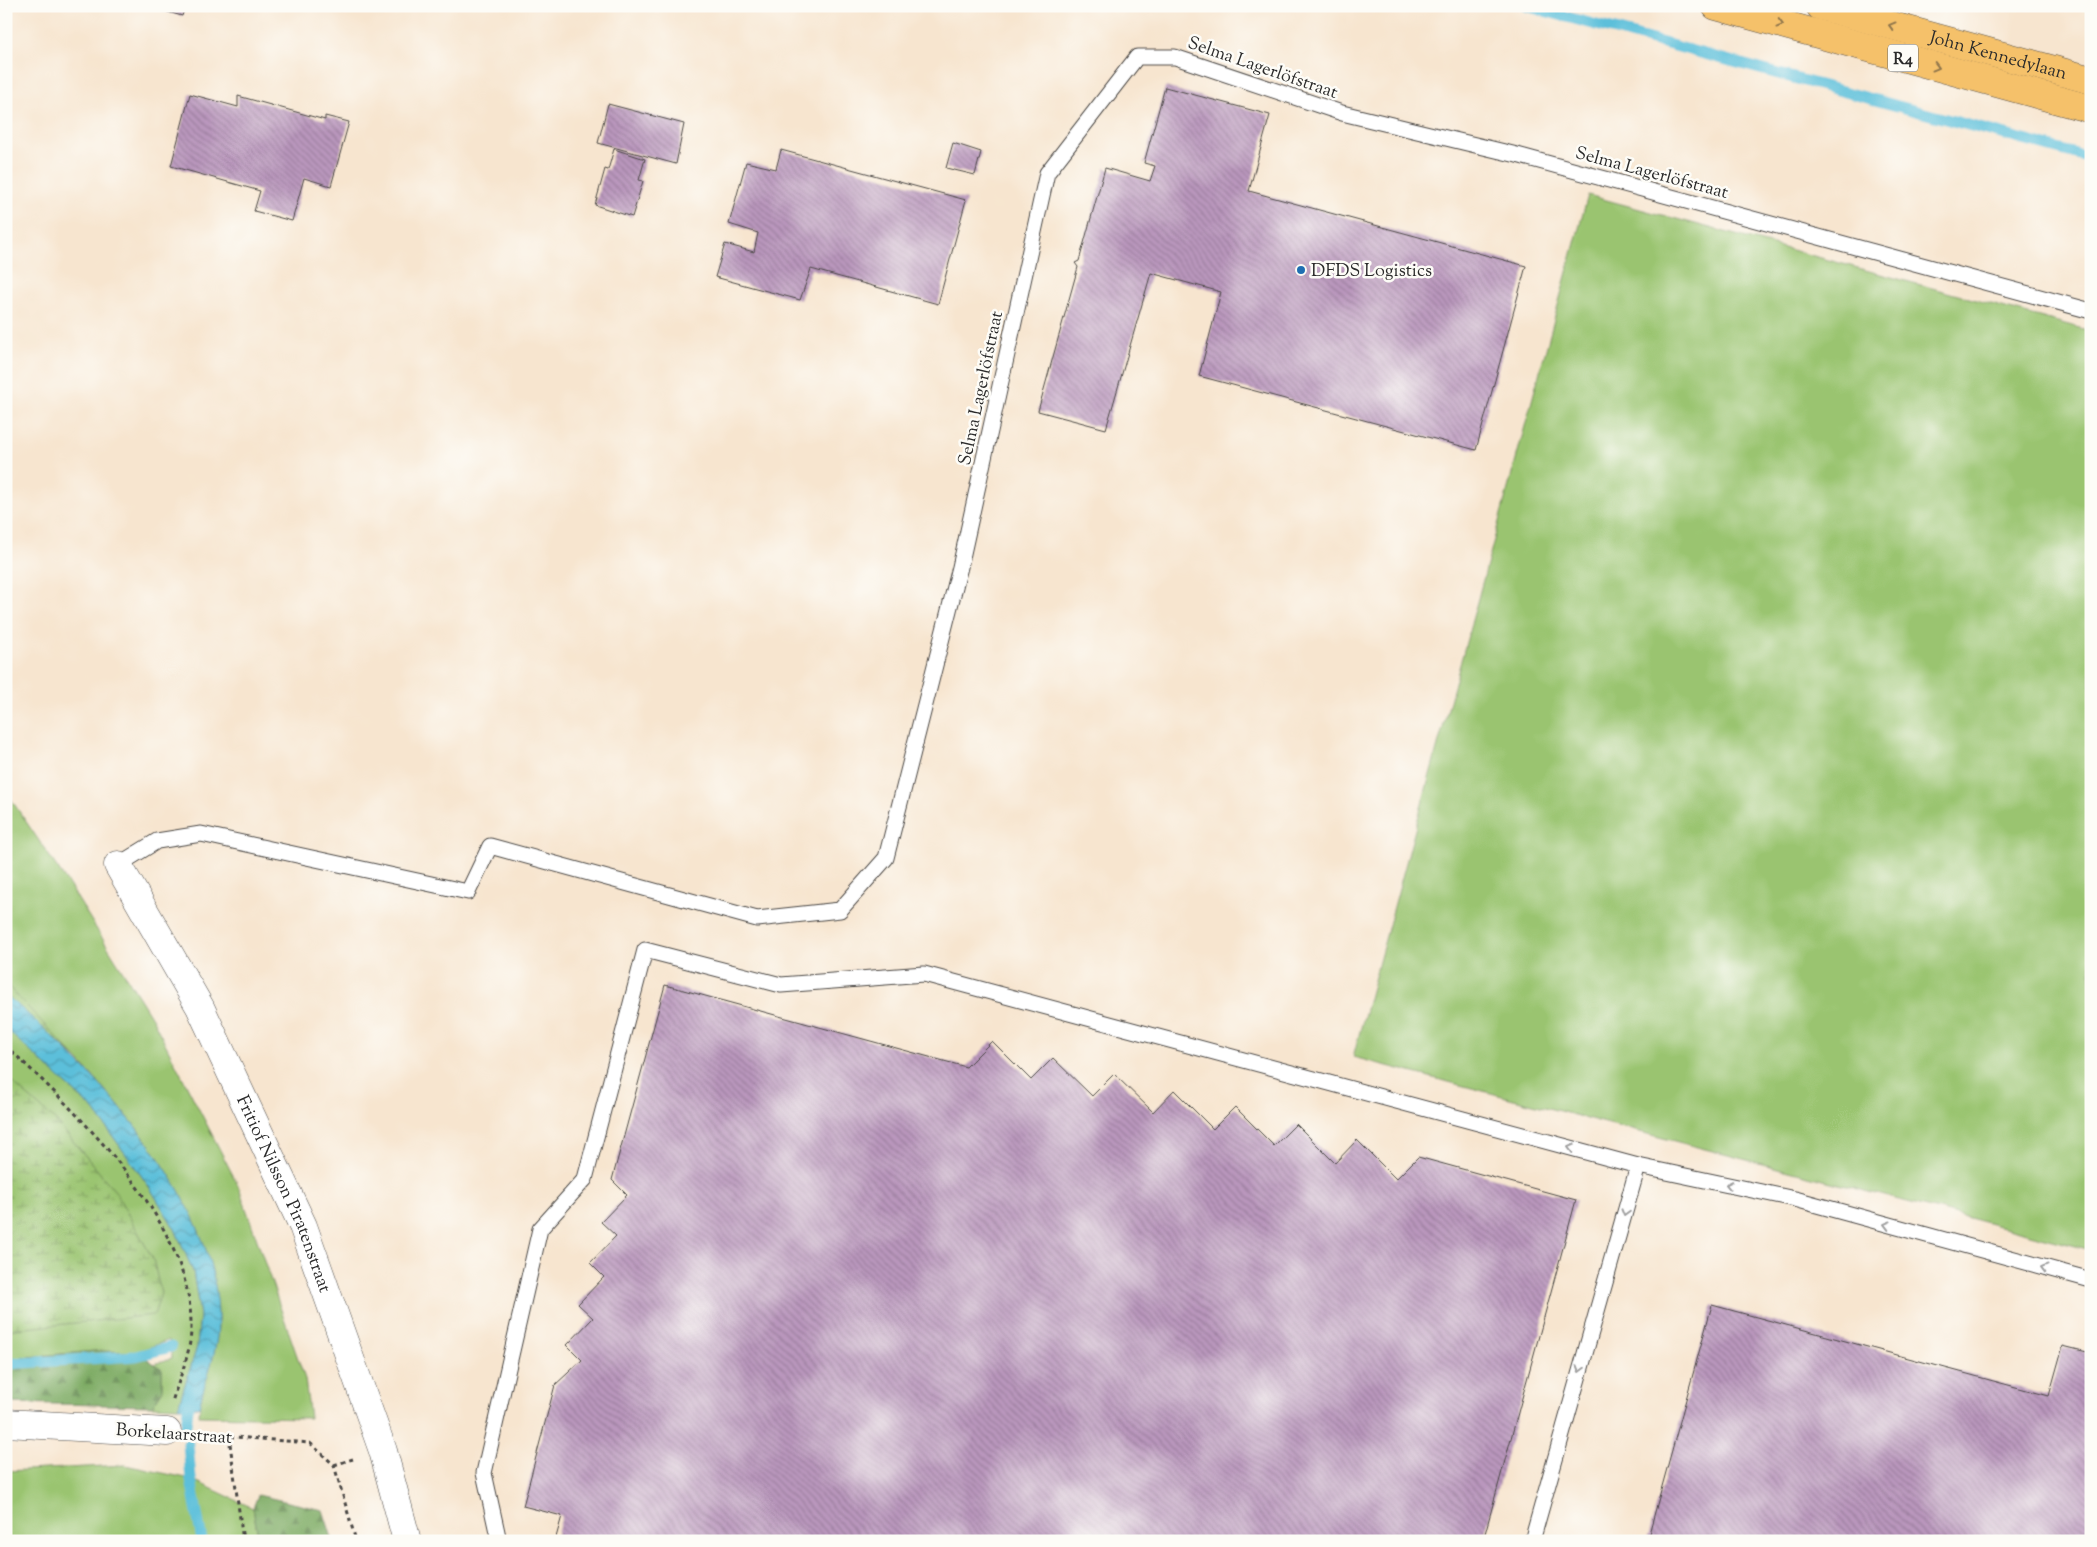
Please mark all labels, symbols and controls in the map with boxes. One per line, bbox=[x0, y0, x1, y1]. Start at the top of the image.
one-way arrow bbox=[1775, 18, 1783, 28]
one-way arrow bbox=[1887, 21, 1896, 32]
street label: John Kennedylaan bbox=[1925, 25, 2070, 88]
street label: Selma Lagerlöfstraat bbox=[1184, 31, 1341, 107]
road number: R4 bbox=[1888, 44, 1918, 72]
one-way arrow bbox=[1932, 61, 1941, 72]
street label: Selma Lagerlöfstraat bbox=[1572, 141, 1731, 207]
place label: DFDS Logistics bbox=[1311, 259, 1432, 285]
marker: DFDS Logistics bbox=[1295, 264, 1307, 276]
street label: Selma Lagerlöfstraat bbox=[953, 309, 1011, 468]
street label: Fritiof Nilsson Piratenstraat bbox=[228, 1091, 337, 1297]
one-way arrow bbox=[1567, 1143, 1576, 1154]
one-way arrow bbox=[1725, 1181, 1734, 1191]
one-way arrow bbox=[1620, 1208, 1630, 1216]
one-way arrow bbox=[1883, 1220, 1892, 1230]
one-way arrow bbox=[2040, 1263, 2048, 1273]
one-way arrow bbox=[1576, 1365, 1586, 1373]
street label: Borkelaarstraat bbox=[115, 1418, 233, 1452]

